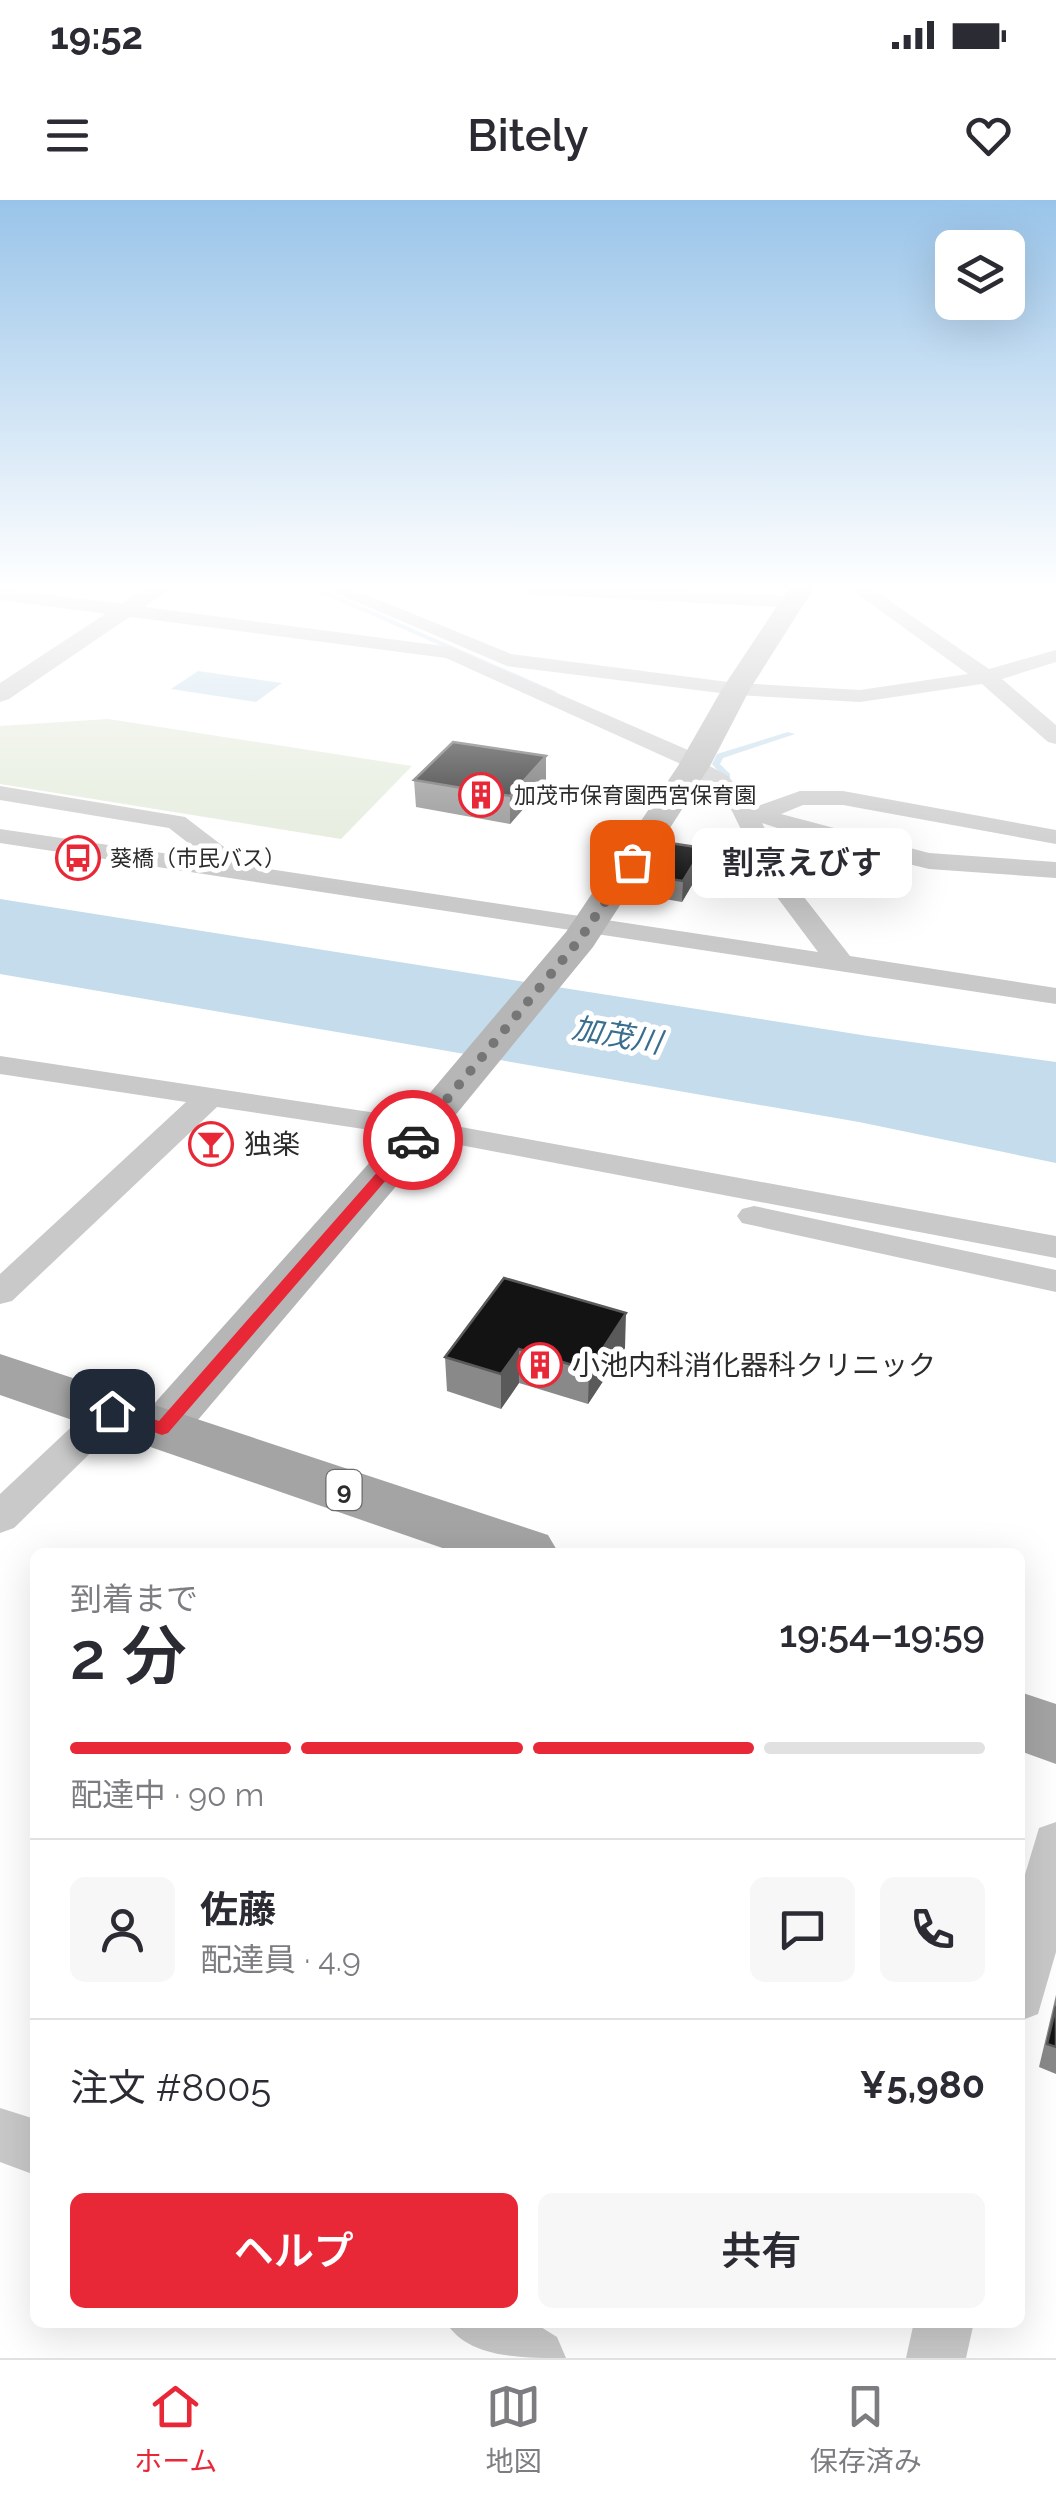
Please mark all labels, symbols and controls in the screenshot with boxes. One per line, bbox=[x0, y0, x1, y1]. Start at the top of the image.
text: 19:52 bbox=[50, 13, 143, 58]
icon: menu bbox=[40, 108, 95, 163]
icon: heart bbox=[961, 108, 1016, 163]
text: Bitely bbox=[467, 109, 589, 162]
map controls bbox=[935, 230, 1025, 320]
button: layers bbox=[935, 230, 1025, 320]
building icon: 加茂市保育園西宮保育園 bbox=[458, 772, 504, 818]
place label: 加茂市保育園西宮保育園 bbox=[514, 782, 756, 808]
pin bbox=[590, 820, 675, 905]
callout: 割烹えびす bbox=[692, 827, 912, 897]
bus stop icon: 葵橋（市民バス） bbox=[55, 835, 101, 881]
icon: bag bbox=[605, 835, 660, 890]
text: 割烹えびす bbox=[722, 844, 882, 881]
place label: 葵橋（市民バス） bbox=[110, 845, 286, 871]
water label: 加茂川 bbox=[570, 1010, 667, 1061]
courier bbox=[363, 1090, 463, 1190]
icon: car bbox=[386, 1113, 441, 1168]
bar icon: 独楽 bbox=[188, 1121, 234, 1167]
place label: 独楽 bbox=[244, 1128, 300, 1161]
building icon: 小池内科消化器科クリニック bbox=[517, 1342, 563, 1388]
place label: 小池内科消化器科クリニック bbox=[572, 1349, 936, 1382]
pin bbox=[70, 1369, 155, 1454]
icon: home bbox=[85, 1384, 140, 1439]
road number: 9 bbox=[326, 1470, 362, 1510]
text: 到着まで bbox=[70, 1580, 198, 1617]
text: 19:54–19:59 bbox=[779, 1611, 985, 1656]
text: 2 分 bbox=[70, 1618, 187, 1694]
text: 配達中 · 90 m bbox=[70, 1776, 264, 1813]
button: person bbox=[70, 1877, 175, 1982]
button: chat bbox=[750, 1877, 855, 1982]
button: phone bbox=[880, 1877, 985, 1982]
text: 佐藤 bbox=[200, 1887, 276, 1932]
text: 配達員 · 4.9 bbox=[200, 1941, 361, 1978]
text: ¥5,980 bbox=[859, 2062, 985, 2107]
text: 注文 #8005 bbox=[70, 2065, 271, 2110]
button: ヘルプ bbox=[70, 2193, 518, 2308]
button: 共有 bbox=[538, 2193, 985, 2308]
tab: ホーム bbox=[134, 2379, 217, 2479]
tab: 地図 bbox=[486, 2379, 542, 2479]
tab: 保存済み bbox=[810, 2379, 922, 2479]

